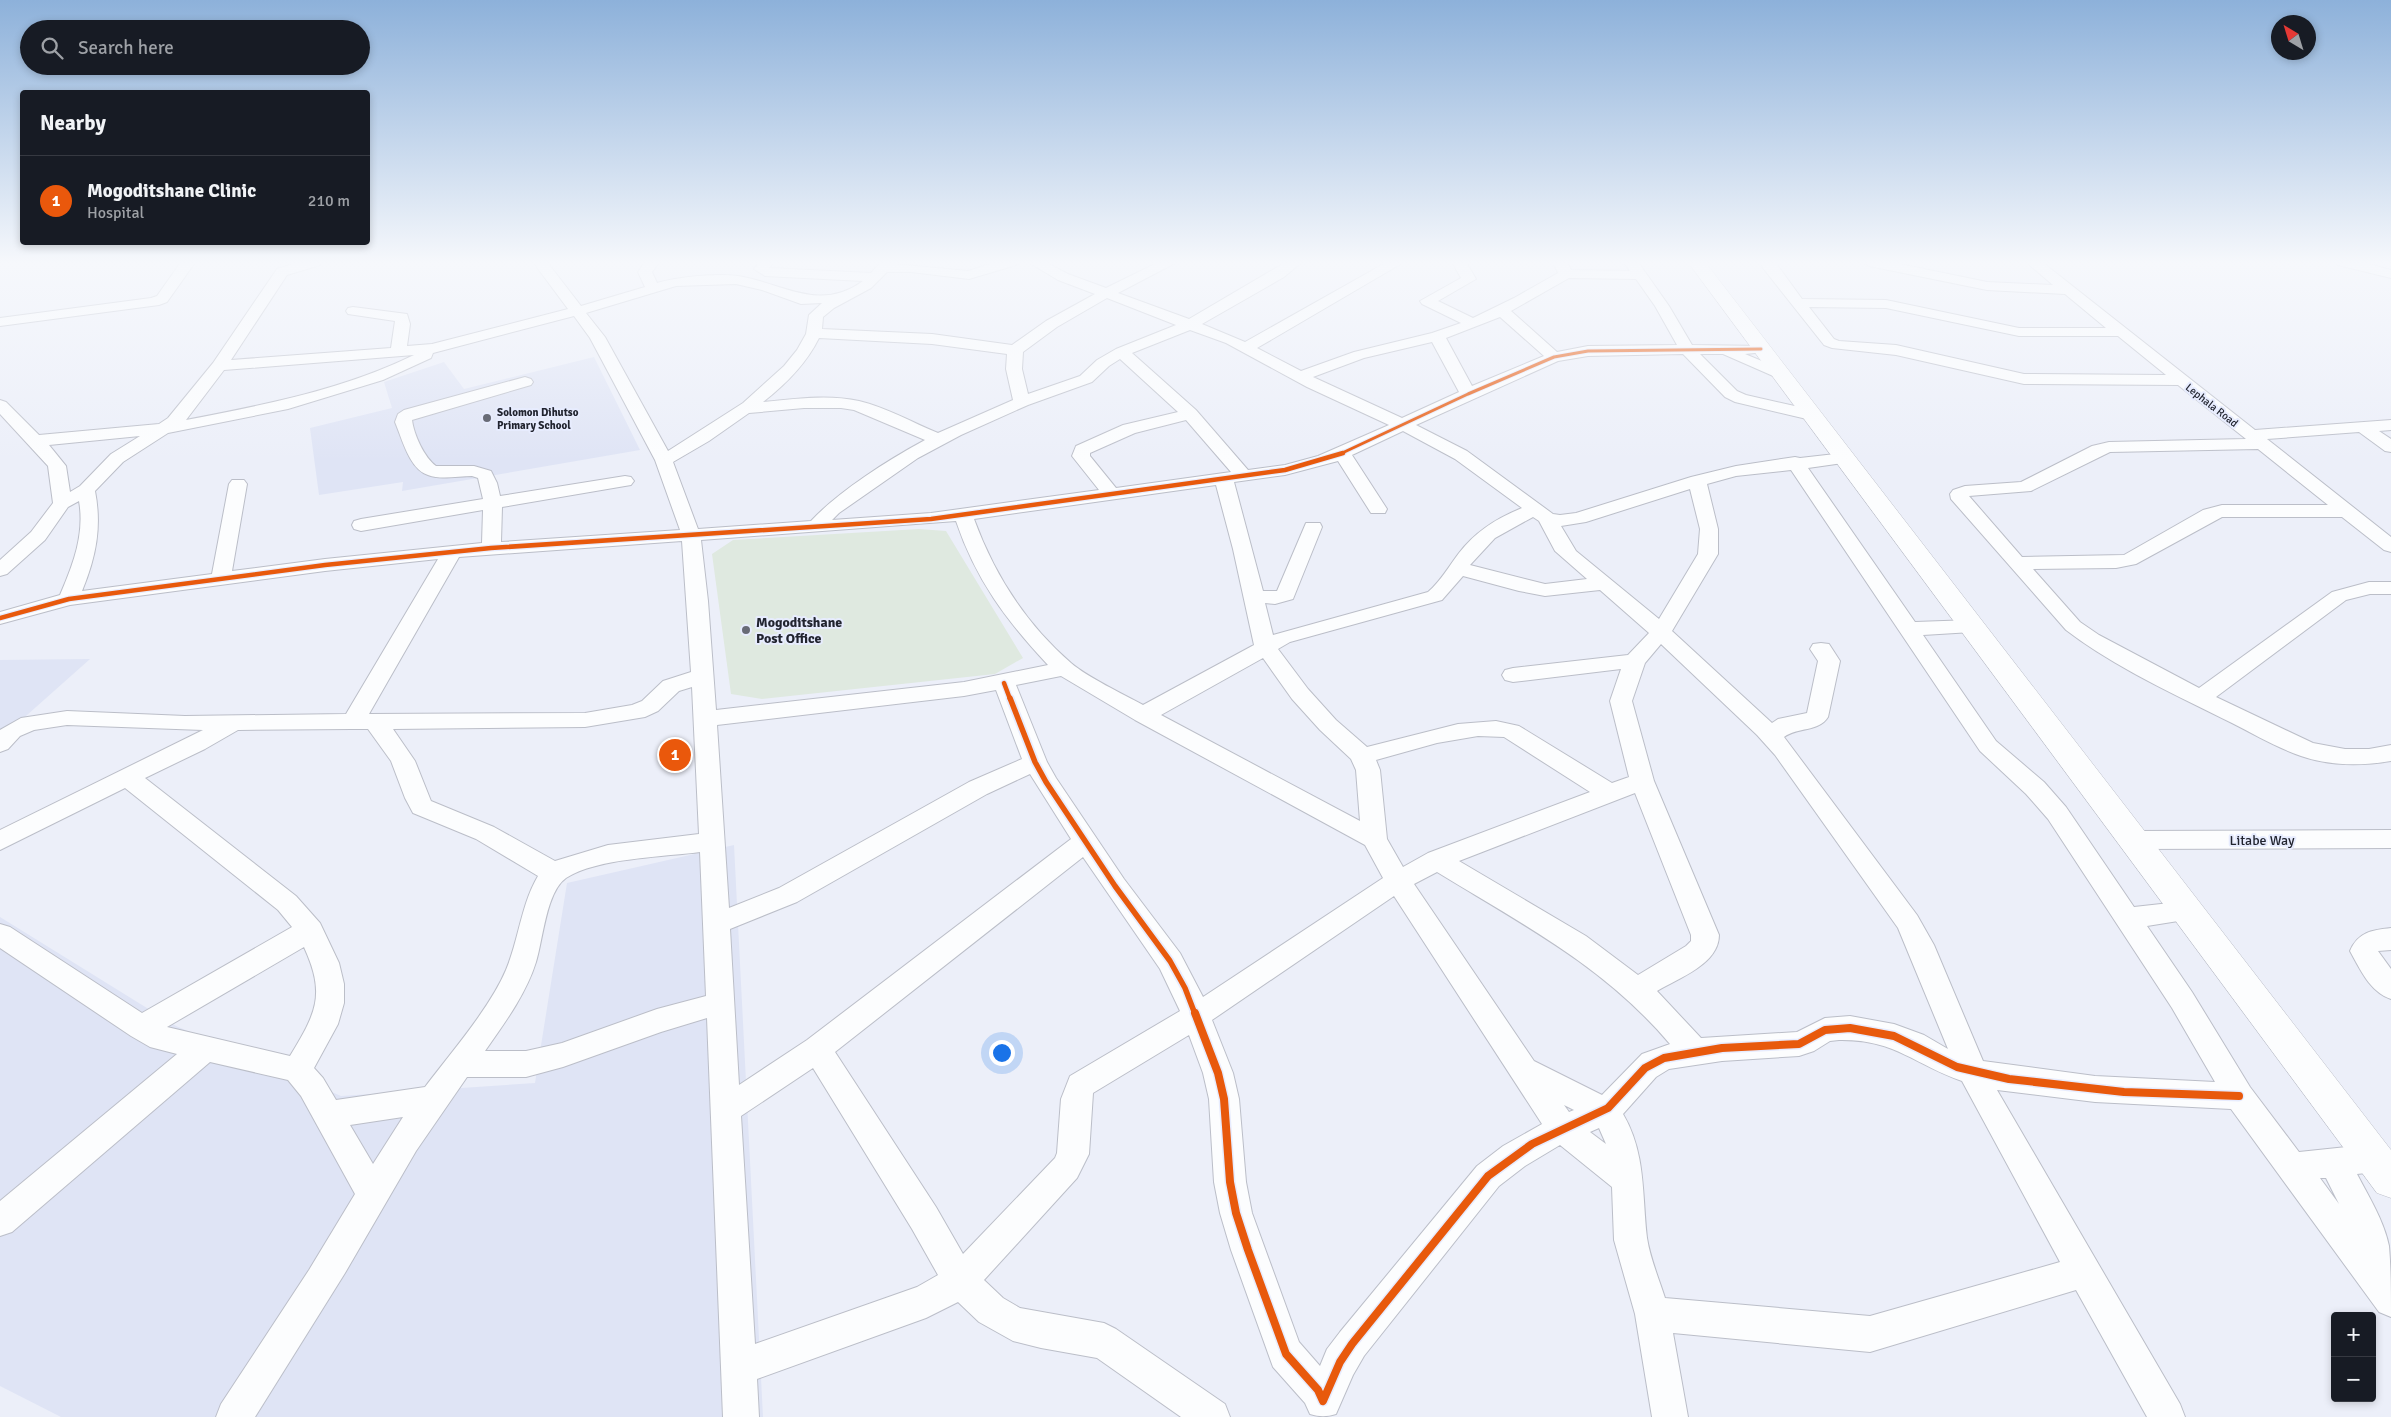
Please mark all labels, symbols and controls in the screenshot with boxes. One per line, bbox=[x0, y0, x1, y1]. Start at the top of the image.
north arrow bbox=[2271, 15, 2316, 60]
search box bbox=[20, 20, 370, 75]
icon: search bbox=[38, 34, 66, 62]
text: Search here bbox=[78, 36, 174, 60]
text: Nearby bbox=[40, 110, 106, 136]
text: Mogoditshane Clinic bbox=[87, 179, 256, 203]
text: 1 bbox=[52, 191, 60, 211]
text: 210 m bbox=[308, 191, 350, 211]
text: Hospital bbox=[87, 203, 144, 223]
street label: Lephala Road bbox=[2183, 381, 2241, 430]
place label: Solomon Dihutso Primary School bbox=[497, 406, 579, 432]
marker: Solomon Dihutso Primary School bbox=[481, 412, 493, 424]
place label: Mogoditshane Post Office bbox=[756, 614, 842, 647]
marker: Mogoditshane Post Office bbox=[740, 624, 752, 636]
pin: 1 bbox=[659, 736, 691, 774]
street label: Litabe Way bbox=[2229, 832, 2295, 849]
your location bbox=[989, 1040, 1015, 1066]
map controls bbox=[2331, 1312, 2376, 1402]
button: + bbox=[2331, 1312, 2376, 1357]
button: − bbox=[2331, 1357, 2376, 1402]

